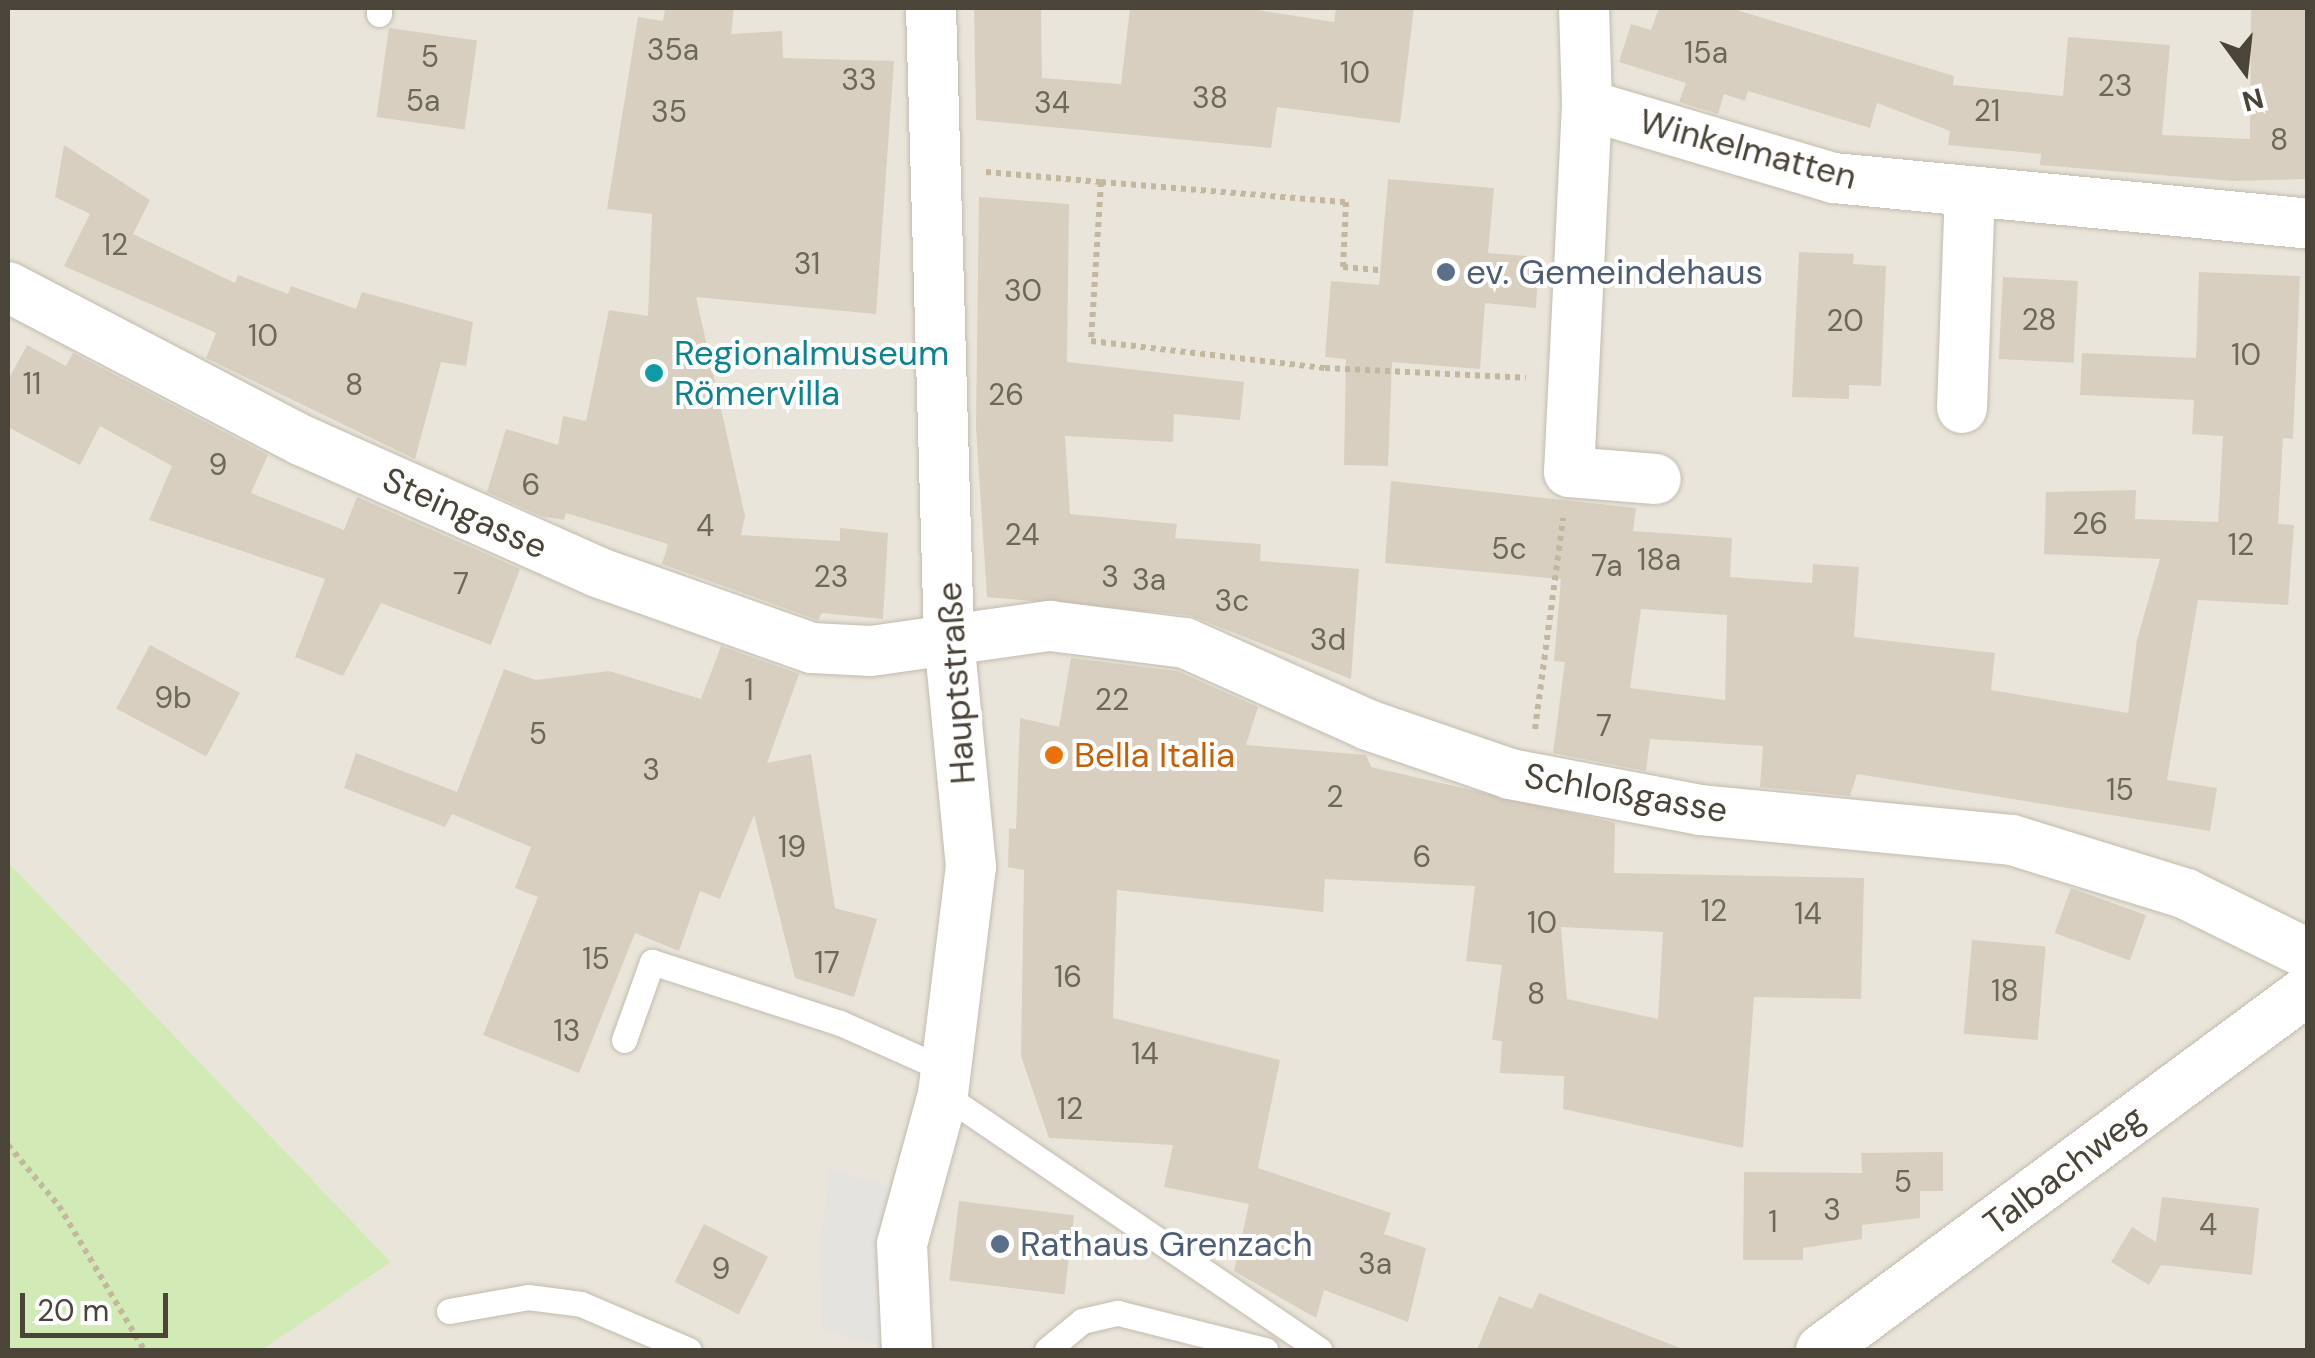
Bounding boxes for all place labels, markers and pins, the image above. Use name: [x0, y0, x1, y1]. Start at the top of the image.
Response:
place label: ev. Gemeindehaus: [1466, 251, 1763, 293]
marker: ev. Gemeindehaus: [1435, 261, 1457, 283]
place label: Regionalmuseum Römervilla: [674, 332, 949, 414]
marker: Regionalmuseum Römervilla: [643, 362, 665, 384]
place label: Bella Italia: [1074, 734, 1235, 776]
marker: Bella Italia: [1043, 744, 1065, 766]
place label: Rathaus Grenzach: [1020, 1223, 1313, 1265]
marker: Rathaus Grenzach: [989, 1233, 1011, 1255]

